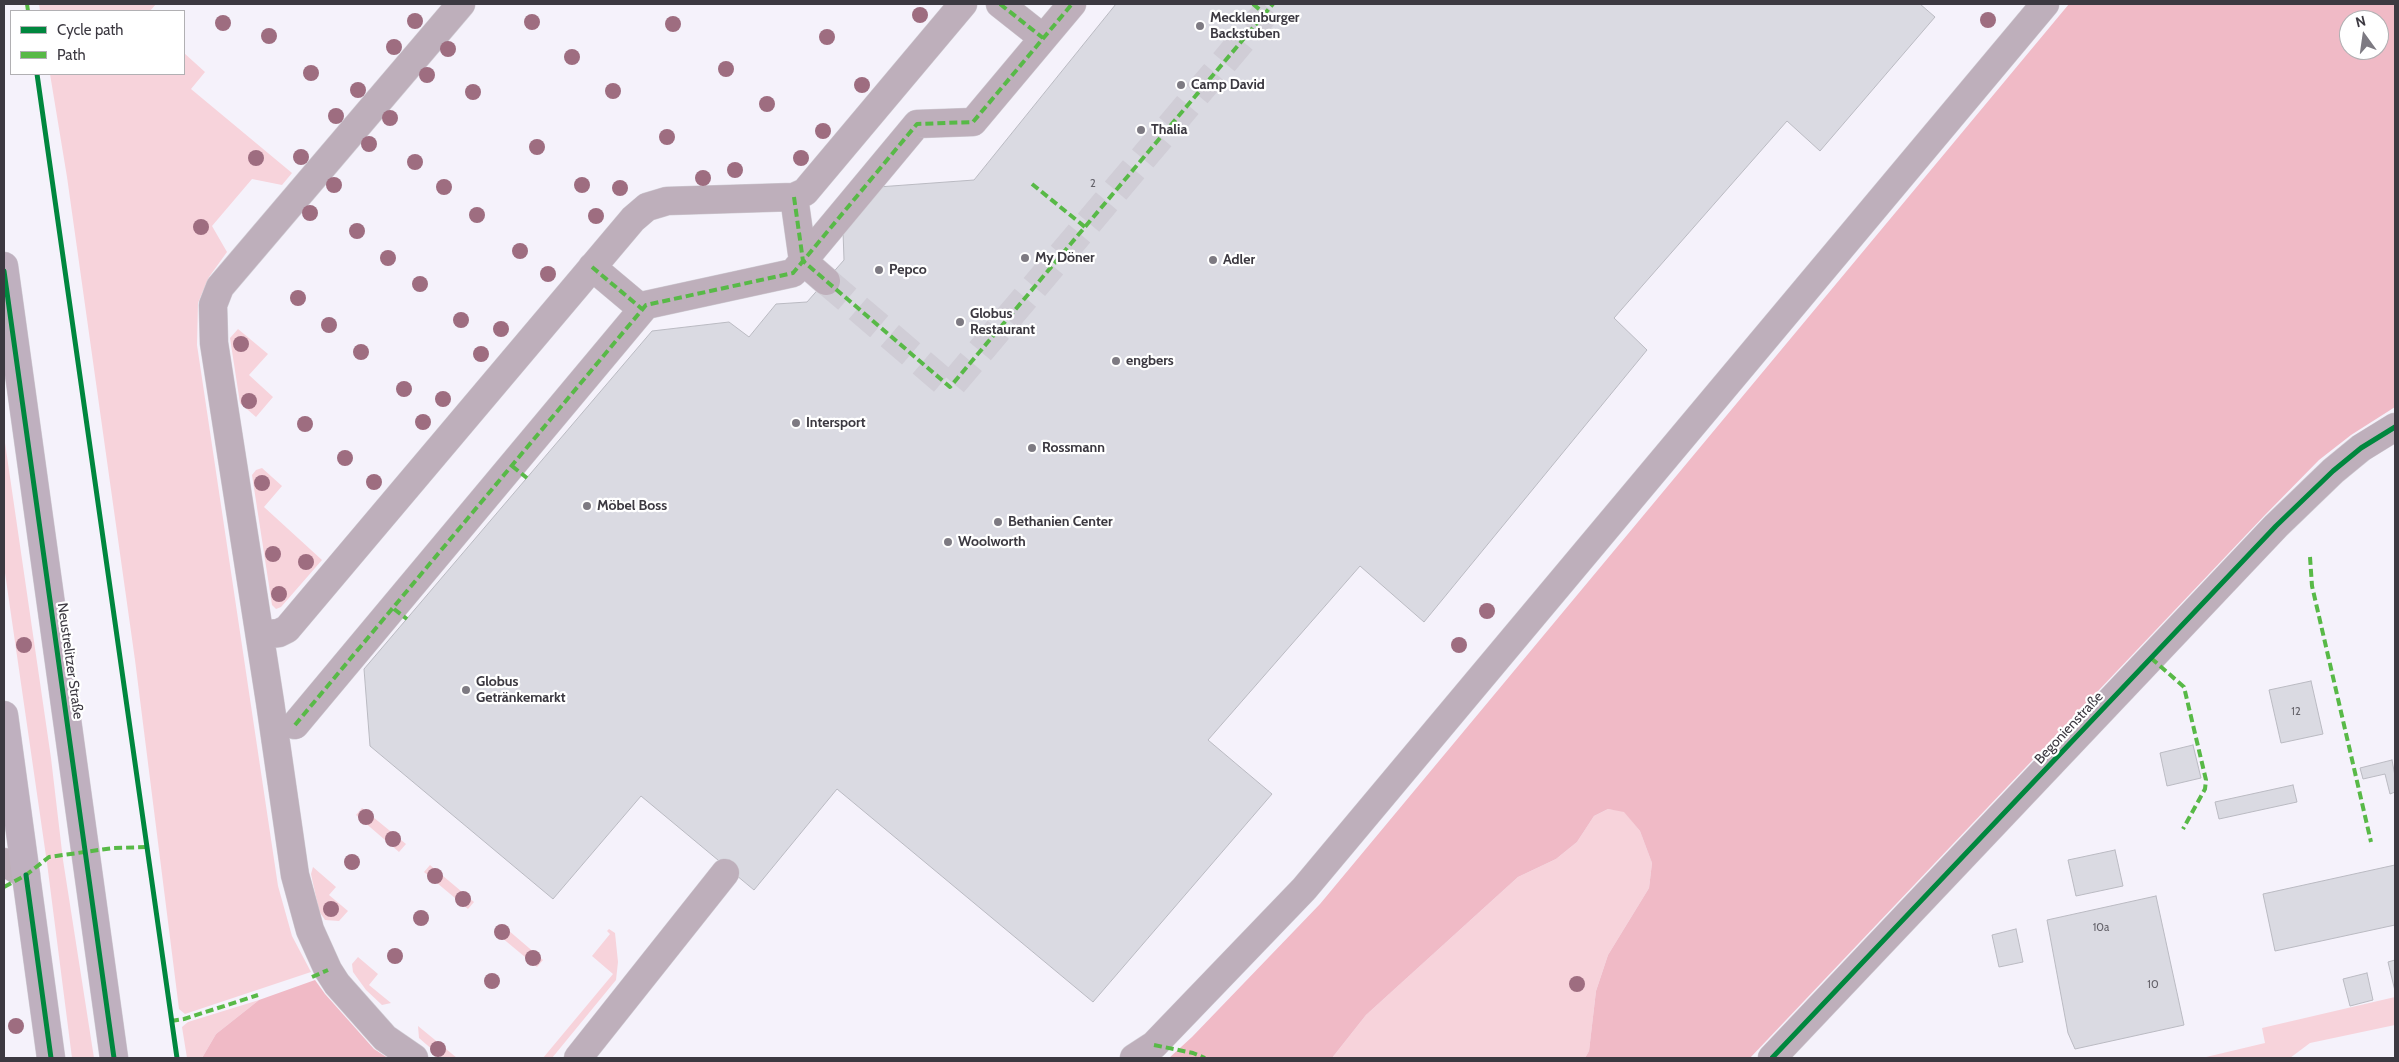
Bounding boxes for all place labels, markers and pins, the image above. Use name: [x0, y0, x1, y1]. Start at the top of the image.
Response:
place label: Mecklenburger Backstuben: [1210, 10, 1299, 42]
marker: Mecklenburger Backstuben: [1194, 20, 1206, 32]
place label: Camp David: [1191, 77, 1265, 93]
marker: Camp David: [1175, 79, 1187, 91]
place label: Thalia: [1151, 122, 1187, 138]
marker: Thalia: [1135, 124, 1147, 136]
place label: My Döner: [1035, 250, 1095, 266]
marker: My Döner: [1019, 252, 1031, 264]
place label: Adler: [1223, 252, 1255, 268]
marker: Adler: [1207, 254, 1219, 266]
place label: Pepco: [889, 262, 927, 278]
marker: Pepco: [873, 264, 885, 276]
place label: Globus Restaurant: [970, 306, 1035, 338]
marker: Globus Restaurant: [954, 316, 966, 328]
place label: engbers: [1126, 353, 1174, 369]
marker: engbers: [1110, 355, 1122, 367]
place label: Intersport: [806, 415, 865, 431]
marker: Intersport: [790, 417, 802, 429]
place label: Rossmann: [1042, 440, 1105, 456]
marker: Rossmann: [1026, 442, 1038, 454]
place label: Möbel Boss: [597, 498, 667, 514]
marker: Möbel Boss: [581, 500, 593, 512]
place label: Bethanien Center: [1008, 514, 1113, 530]
marker: Bethanien Center: [992, 516, 1004, 528]
place label: Woolworth: [958, 534, 1026, 550]
marker: Woolworth: [942, 536, 954, 548]
place label: Globus Getränkemarkt: [476, 674, 566, 706]
marker: Globus Getränkemarkt: [460, 684, 472, 696]

